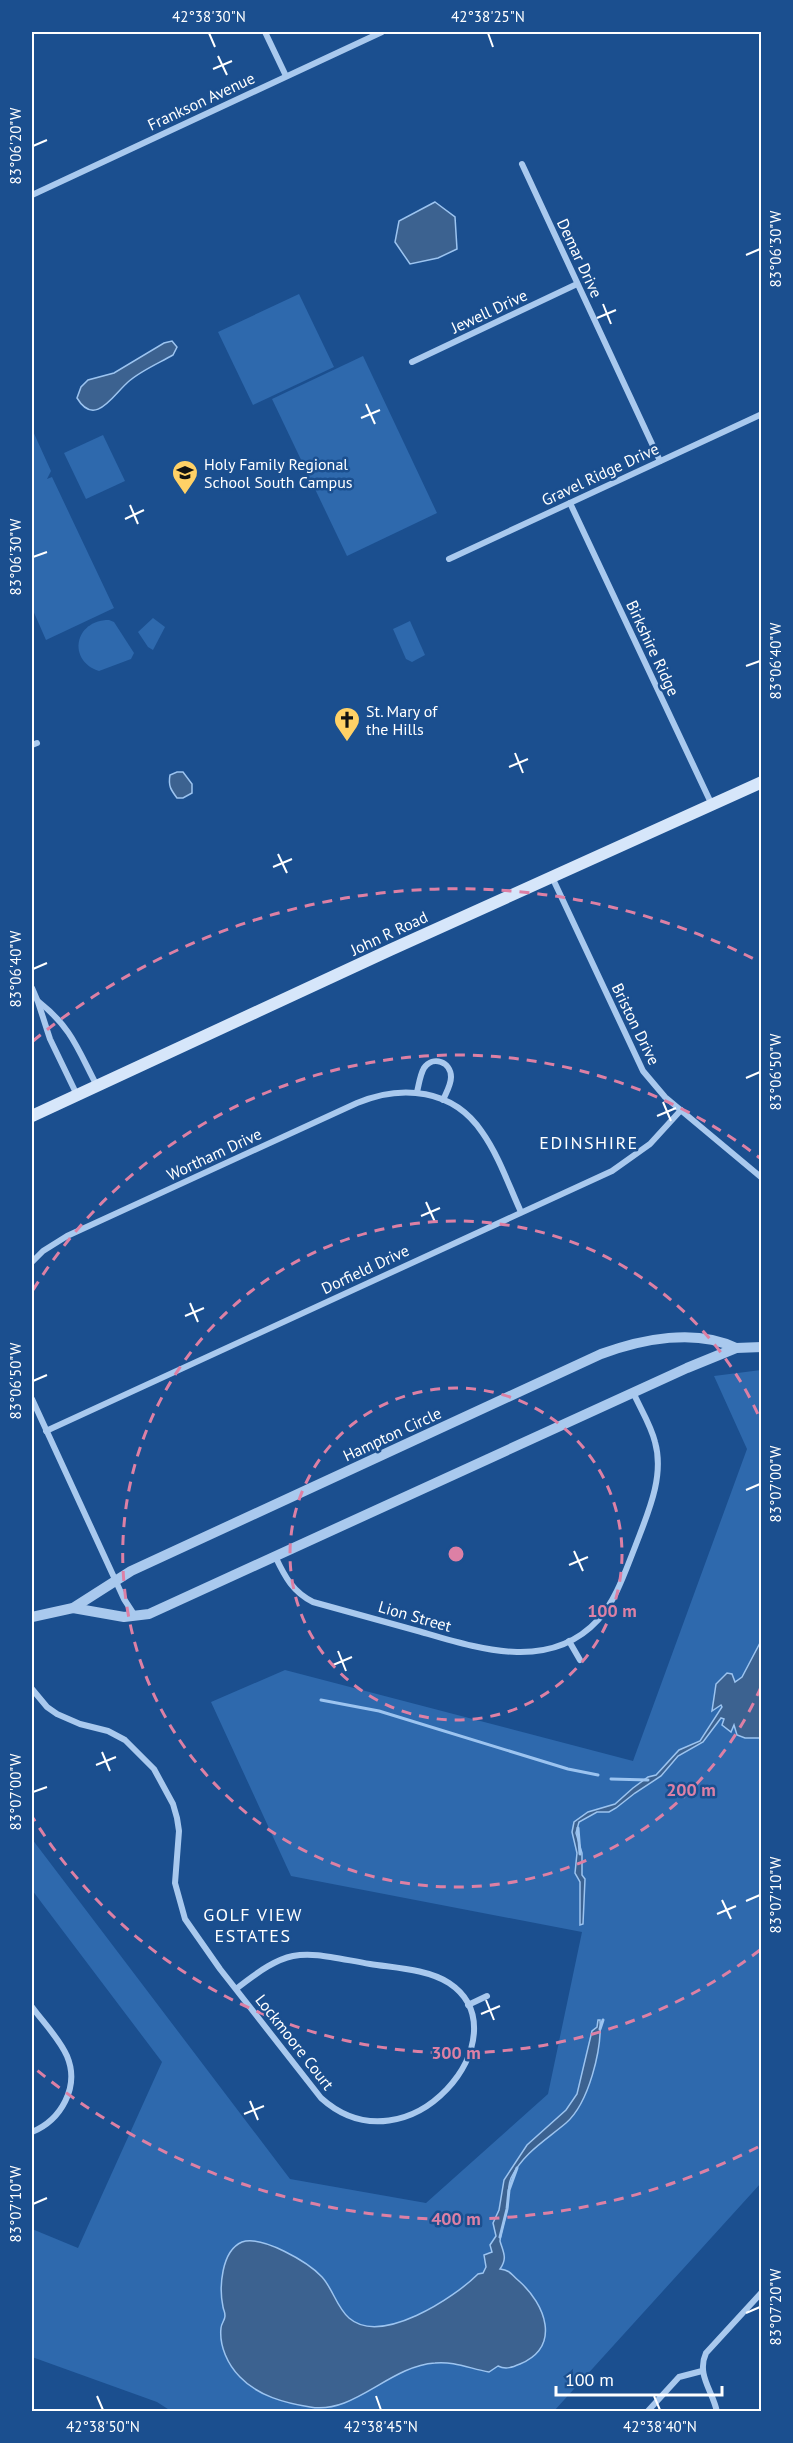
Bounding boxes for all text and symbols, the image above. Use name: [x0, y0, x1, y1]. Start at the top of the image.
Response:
text: 42°38'30"N: [172, 7, 246, 26]
text: 42°38'25"N: [451, 7, 525, 26]
street label: Frankson Avenue: [144, 67, 258, 135]
text: 83°06'20"W: [6, 107, 25, 184]
text: 83°06'30"W: [766, 210, 785, 287]
street label: Demar Drive: [553, 215, 607, 301]
street label: Jewell Drive: [447, 285, 530, 338]
street label: Gravel Ridge Drive: [538, 438, 662, 510]
place label: Holy Family Regional School South Campus: [204, 454, 353, 492]
school or university icon: Holy Family Regional School South Campus: [170, 458, 200, 496]
text: 83°06'30"W: [6, 518, 25, 595]
street label: Birkshire Ridge: [622, 597, 684, 699]
text: 83°06'40"W: [766, 622, 785, 699]
place label: St. Mary of the Hills: [366, 701, 438, 739]
church icon: St. Mary of the Hills: [332, 705, 362, 743]
street label: John R Road: [346, 906, 431, 960]
text: 83°06'40"W: [6, 930, 25, 1007]
street label: Briston Drive: [608, 980, 664, 1068]
text: 83°06'50"W: [766, 1033, 785, 1110]
street label: Wortham Drive: [163, 1123, 265, 1185]
district label: EDINSHIRE: [539, 1131, 639, 1154]
street label: Dorfield Drive: [318, 1240, 412, 1298]
text: 83°06'50"W: [6, 1342, 25, 1419]
street label: Hampton Circle: [340, 1403, 444, 1465]
text: 83°07'00"W: [766, 1445, 785, 1522]
centre of rings: [446, 1544, 466, 1564]
street label: Lion Street: [376, 1596, 454, 1636]
text: 100 m: [587, 1599, 637, 1622]
text: 83°07'00"W: [6, 1753, 25, 1830]
text: 200 m: [666, 1778, 716, 1801]
text: 83°07'10"W: [766, 1856, 785, 1933]
district label: GOLF VIEW ESTATES: [203, 1903, 303, 1947]
street label: Lockmoore Court: [251, 1990, 339, 2094]
text: 300 m: [431, 2041, 481, 2064]
text: 83°07'10"W: [6, 2165, 25, 2242]
text: 400 m: [431, 2207, 481, 2230]
text: 83°07'20"W: [766, 2268, 785, 2345]
scale bar: [556, 2359, 722, 2397]
text: 100 m: [565, 2368, 614, 2391]
text: 42°38'50"N: [66, 2417, 140, 2436]
text: 42°38'45"N: [344, 2417, 418, 2436]
text: 42°38'40"N: [623, 2417, 697, 2436]

